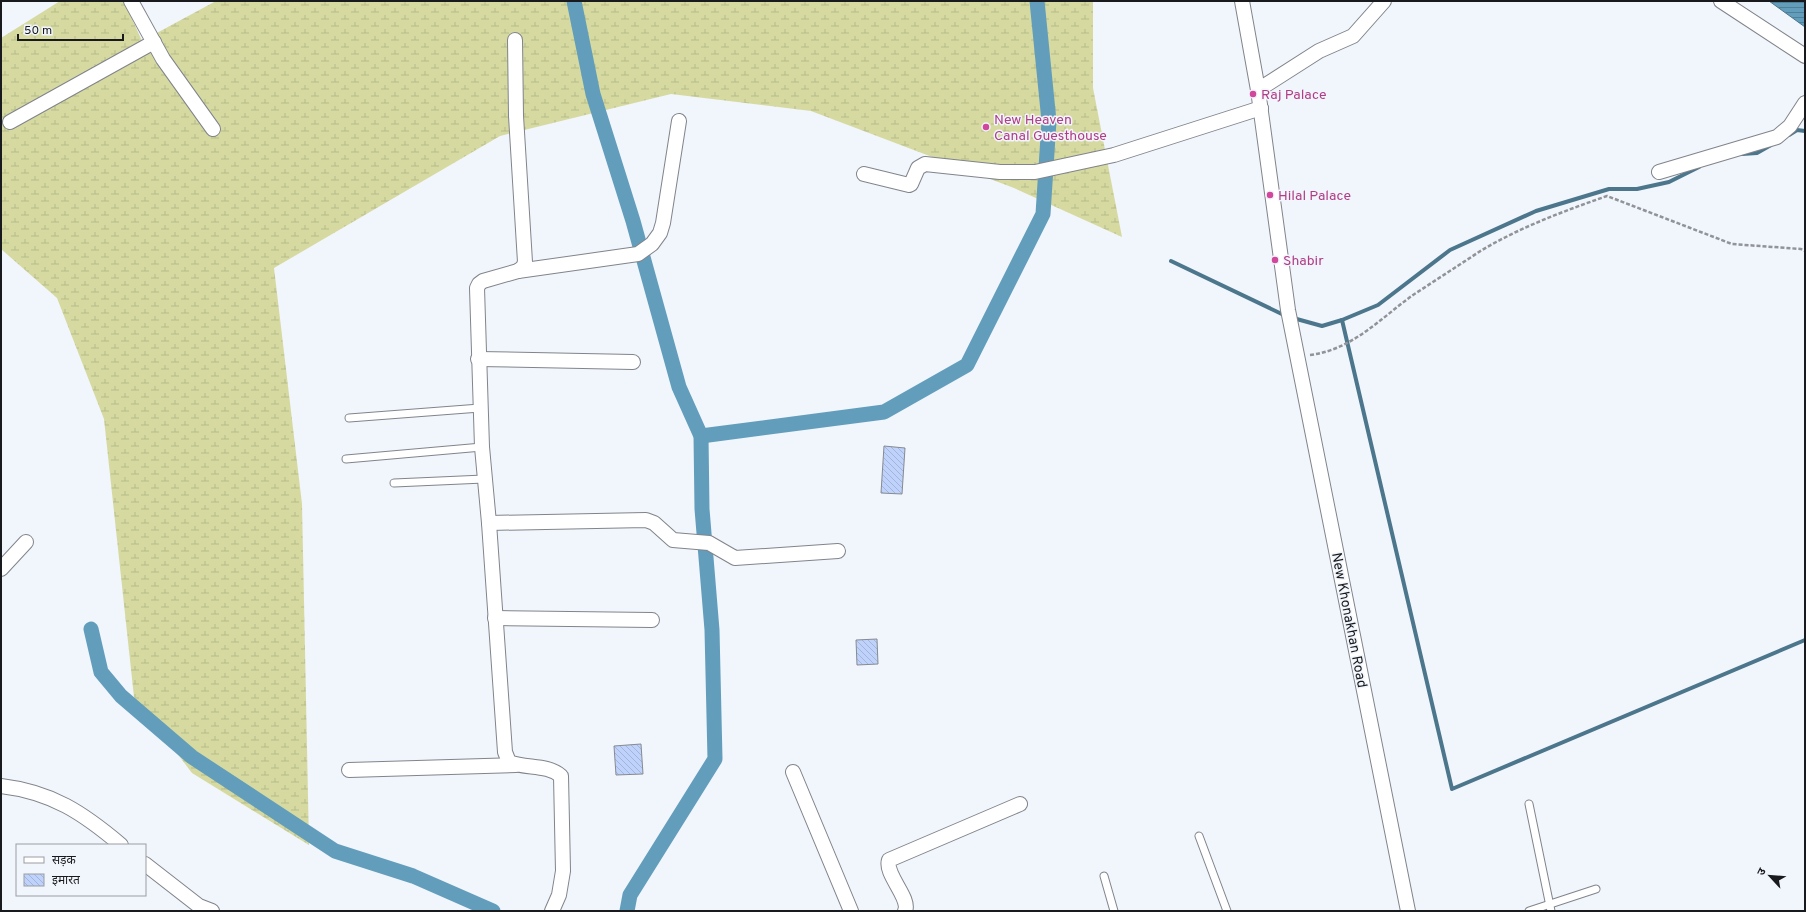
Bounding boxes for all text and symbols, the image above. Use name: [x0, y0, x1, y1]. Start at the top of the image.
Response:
scale bar: [18, 16, 123, 42]
text: 50 m: [24, 23, 52, 39]
place label: Raj Palace: [1261, 87, 1327, 104]
marker: Raj Palace: [1248, 89, 1258, 99]
place label: New Heaven Canal Guesthouse: [994, 112, 1107, 145]
marker: New Heaven Canal Guesthouse: [981, 122, 991, 132]
place label: Hilal Palace: [1278, 188, 1351, 205]
marker: Hilal Palace: [1265, 190, 1275, 200]
place label: Shabir: [1283, 253, 1324, 270]
marker: Shabir: [1270, 255, 1280, 265]
street label: New Khonakhan Road: [1327, 551, 1370, 689]
legend: [16, 844, 146, 896]
text: सड़क: [52, 853, 77, 869]
north arrow: [1750, 856, 1790, 896]
text: उ: [1754, 866, 1770, 878]
text: इमारत: [52, 873, 81, 889]

